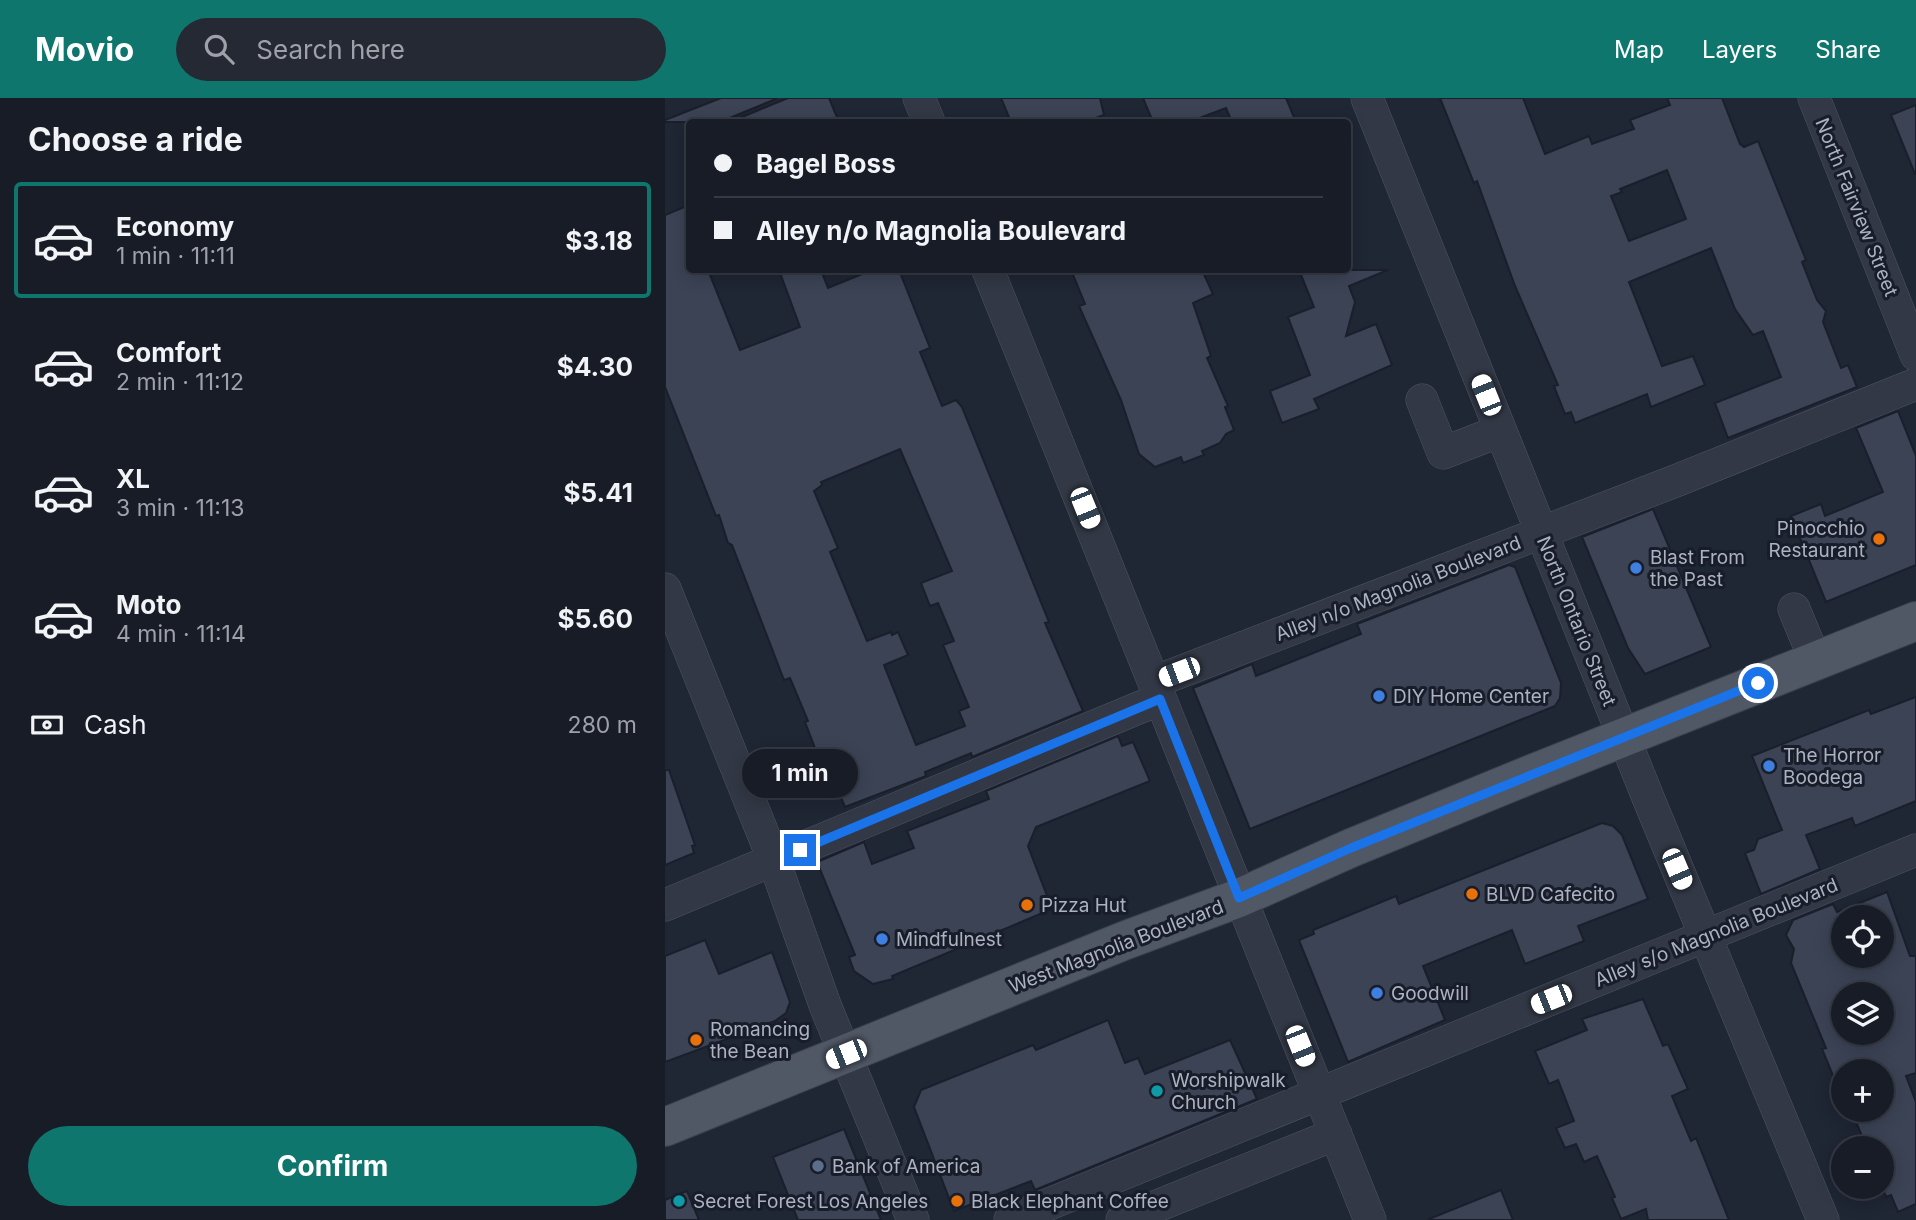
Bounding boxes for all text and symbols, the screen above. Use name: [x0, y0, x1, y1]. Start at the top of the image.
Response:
search box: [176, 18, 666, 81]
text: Movio: [35, 29, 134, 69]
icon: search: [200, 30, 238, 68]
text: Search here: [256, 34, 405, 65]
text: Map: [1614, 35, 1664, 64]
text: Layers: [1702, 35, 1777, 64]
text: Share: [1815, 35, 1881, 64]
street label: North Fairview Street: [1810, 115, 1903, 300]
text: Choose a ride: [28, 120, 243, 159]
text: Bagel Boss: [756, 148, 896, 179]
icon: car: [32, 209, 95, 272]
text: Economy: [116, 211, 234, 242]
text: Alley n/o Magnolia Boulevard: [756, 215, 1126, 246]
text: $3.18: [565, 225, 633, 256]
text: 1 min · 11:11: [116, 242, 235, 270]
icon: car: [32, 335, 95, 398]
text: Comfort: [116, 337, 221, 368]
text: $4.30: [557, 351, 633, 382]
text: 2 min · 11:12: [116, 368, 244, 396]
car: [1469, 372, 1504, 418]
icon: car: [32, 461, 95, 524]
text: XL: [116, 463, 150, 494]
text: $5.41: [563, 477, 633, 508]
car: [1068, 485, 1103, 531]
text: 3 min · 11:13: [116, 494, 244, 522]
place label: Pinocchio Restaurant: [1768, 517, 1865, 562]
street label: Alley n/o Magnolia Boulevard: [1272, 531, 1524, 646]
marker: Pinocchio Restaurant: [1871, 531, 1887, 547]
street label: North Ontario Street: [1532, 533, 1621, 709]
place label: Blast From the Past: [1650, 546, 1745, 591]
marker: Blast From the Past: [1628, 560, 1644, 576]
icon: car: [32, 587, 95, 650]
text: Moto: [116, 589, 181, 620]
text: $5.60: [558, 603, 633, 634]
text: 4 min · 11:14: [116, 620, 246, 648]
car: [1156, 655, 1203, 689]
route start: [1742, 667, 1774, 699]
place label: DIY Home Center: [1393, 685, 1549, 708]
marker: DIY Home Center: [1371, 688, 1387, 704]
icon: cash: [28, 706, 66, 744]
text: Cash: [84, 709, 147, 740]
text: 280 m: [568, 711, 637, 739]
place label: The Horror Boodega: [1783, 744, 1881, 789]
callout: 1 min: [742, 748, 858, 798]
marker: The Horror Boodega: [1761, 758, 1777, 774]
text: 1 min: [772, 759, 828, 787]
route end: [784, 834, 816, 866]
car: [1660, 846, 1695, 892]
street label: Alley s/o Magnolia Boulevard: [1591, 873, 1841, 992]
place label: BLVD Cafecito: [1486, 883, 1615, 906]
marker: BLVD Cafecito: [1464, 886, 1480, 902]
place label: Pizza Hut: [1041, 894, 1126, 917]
street label: West Magnolia Boulevard: [1006, 895, 1227, 998]
marker: Pizza Hut: [1019, 897, 1035, 913]
map controls: [1831, 905, 1894, 1199]
button: locate: [1831, 905, 1894, 968]
place label: Mindfulnest: [896, 928, 1002, 951]
marker: Mindfulnest: [874, 931, 890, 947]
car: [1528, 981, 1575, 1017]
place label: Goodwill: [1391, 982, 1469, 1005]
button: layers: [1831, 982, 1894, 1045]
marker: Goodwill: [1369, 985, 1385, 1001]
place label: Romancing the Bean: [710, 1018, 810, 1063]
car: [1283, 1023, 1318, 1069]
marker: Romancing the Bean: [688, 1032, 704, 1048]
car: [823, 1036, 870, 1072]
button: +: [1831, 1059, 1894, 1122]
place label: Worshipwalk Church: [1171, 1069, 1286, 1114]
marker: Worshipwalk Church: [1149, 1083, 1165, 1099]
button: Confirm: [28, 1126, 637, 1206]
button: −: [1831, 1136, 1894, 1199]
place label: Bank of America: [832, 1155, 980, 1178]
marker: Bank of America: [810, 1158, 826, 1174]
place label: Secret Forest Los Angeles: [693, 1190, 928, 1213]
place label: Black Elephant Coffee: [971, 1190, 1169, 1213]
marker: Secret Forest Los Angeles: [671, 1193, 687, 1209]
marker: Black Elephant Coffee: [949, 1193, 965, 1209]

